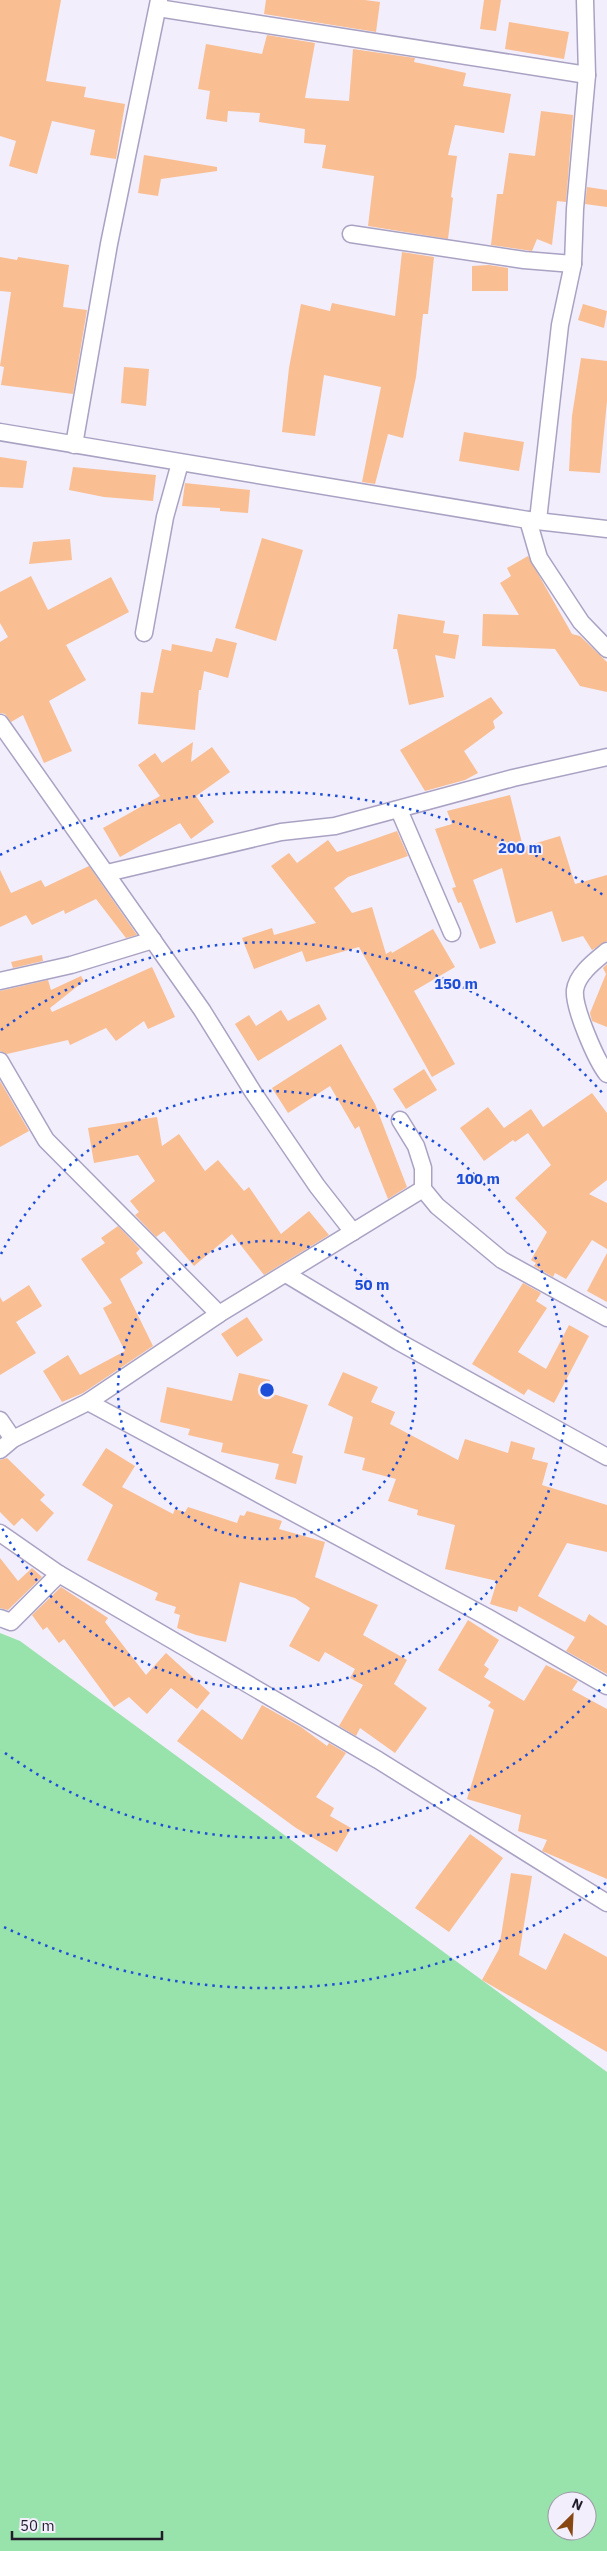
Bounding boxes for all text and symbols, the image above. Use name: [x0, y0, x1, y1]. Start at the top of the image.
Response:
text: 200 m: [498, 838, 542, 857]
text: 150 m: [434, 974, 478, 993]
text: 100 m: [456, 1169, 500, 1188]
text: 50 m: [355, 1275, 389, 1294]
centre of rings: [258, 1381, 276, 1399]
north arrow: [547, 2491, 597, 2541]
text: N: [569, 2494, 586, 2514]
scale bar: [12, 2508, 162, 2540]
text: 50 m: [20, 2516, 55, 2535]

